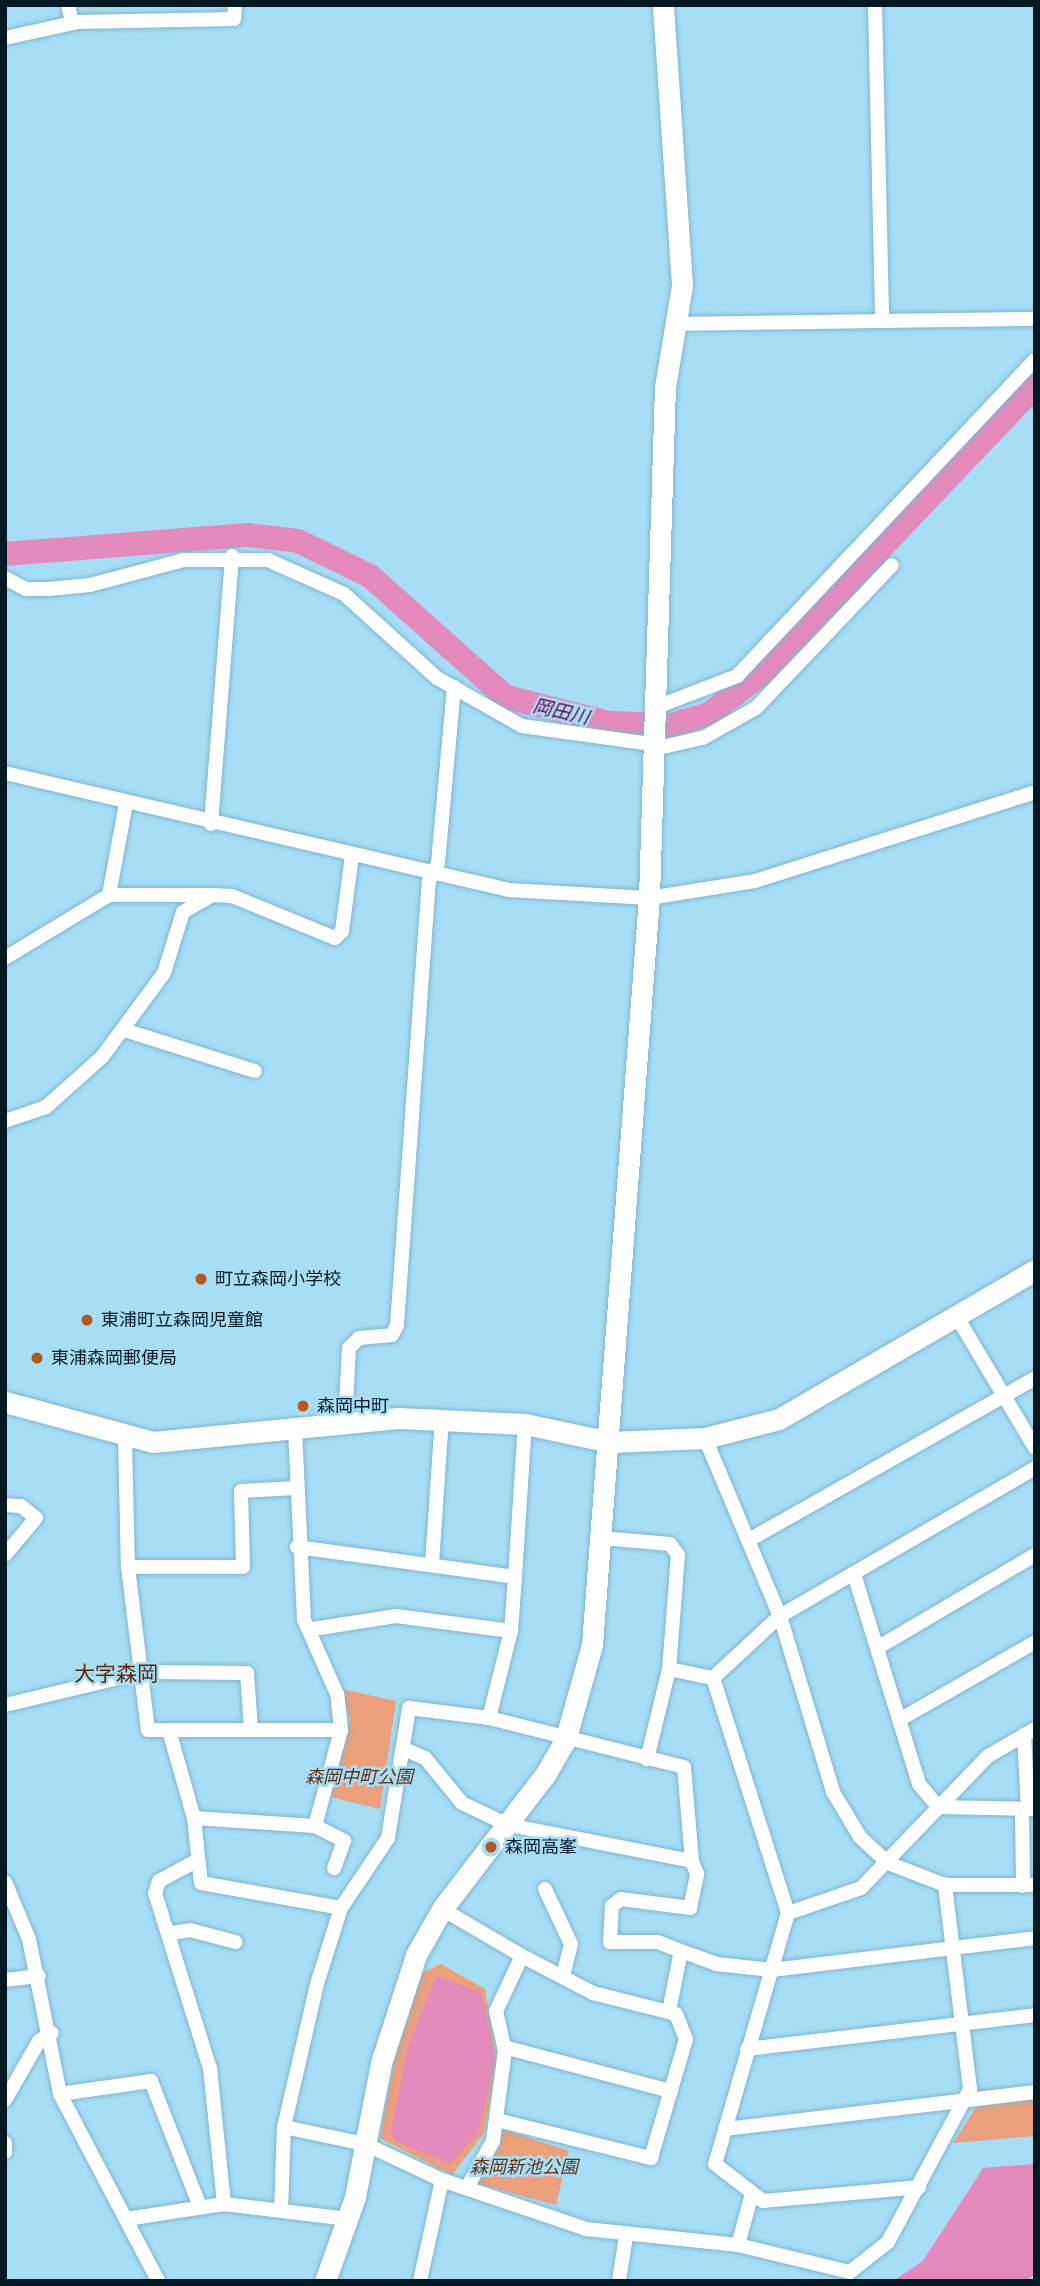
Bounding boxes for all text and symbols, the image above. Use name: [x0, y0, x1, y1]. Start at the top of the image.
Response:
water label: 岡田川: [531, 694, 591, 730]
place label: 町立森岡小学校: [215, 1268, 341, 1290]
marker: 町立森岡小学校: [193, 1271, 209, 1287]
place label: 東浦町立森岡児童館: [101, 1309, 263, 1331]
marker: 東浦町立森岡児童館: [79, 1312, 95, 1328]
place label: 東浦森岡郵便局: [51, 1347, 177, 1369]
marker: 東浦森岡郵便局: [29, 1350, 45, 1366]
place label: 森岡中町: [317, 1395, 389, 1417]
marker: 森岡中町: [295, 1398, 311, 1414]
district label: 大字森岡: [74, 1660, 158, 1686]
park label: 森岡中町公園: [305, 1766, 413, 1788]
place label: 森岡高峯: [505, 1836, 577, 1858]
marker: 森岡高峯: [483, 1839, 499, 1855]
park label: 森岡新池公園: [470, 2156, 578, 2178]

